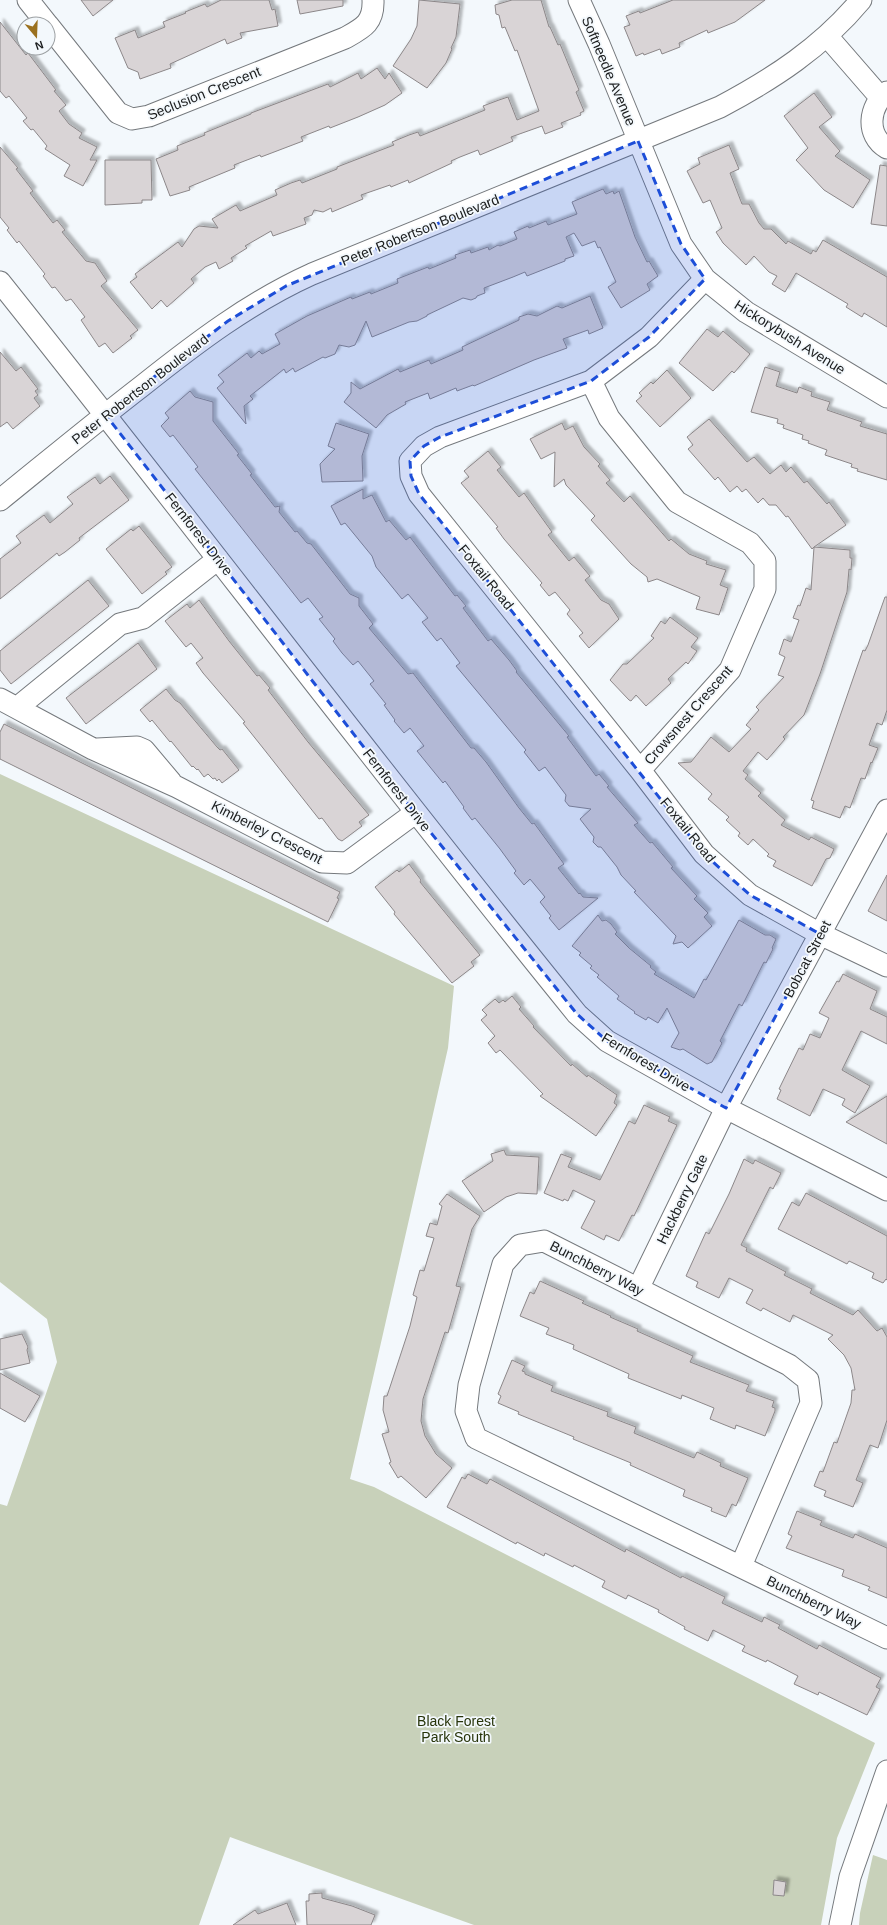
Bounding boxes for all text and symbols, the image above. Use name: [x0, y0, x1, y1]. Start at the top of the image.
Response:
street label: Softneedle Avenue: [579, 14, 639, 128]
north arrow: [16, 16, 56, 56]
text: N: [33, 38, 45, 52]
street label: Seclusion Crescent: [145, 63, 263, 123]
street label: Peter Robertson Boulevard: [339, 191, 501, 269]
street label: Hickorybush Avenue: [732, 296, 848, 378]
street label: Peter Robertson Boulevard: [69, 331, 211, 447]
street label: Fernforest Drive: [162, 490, 236, 579]
street label: Foxtail Road: [455, 541, 517, 613]
street label: Crowsnest Crescent: [641, 662, 735, 768]
street label: Fernforest Drive: [360, 746, 434, 835]
street label: Foxtail Road: [657, 794, 719, 866]
street label: Kimberley Crescent: [209, 797, 325, 867]
street label: Bobcat Street: [780, 918, 834, 1000]
street label: Fernforest Drive: [599, 1029, 693, 1095]
street label: Hackberry Gate: [653, 1151, 711, 1247]
street label: Bunchberry Way: [547, 1237, 647, 1299]
street label: Bunchberry Way: [764, 1572, 864, 1632]
park label: Black Forest Park South: [417, 1713, 495, 1745]

